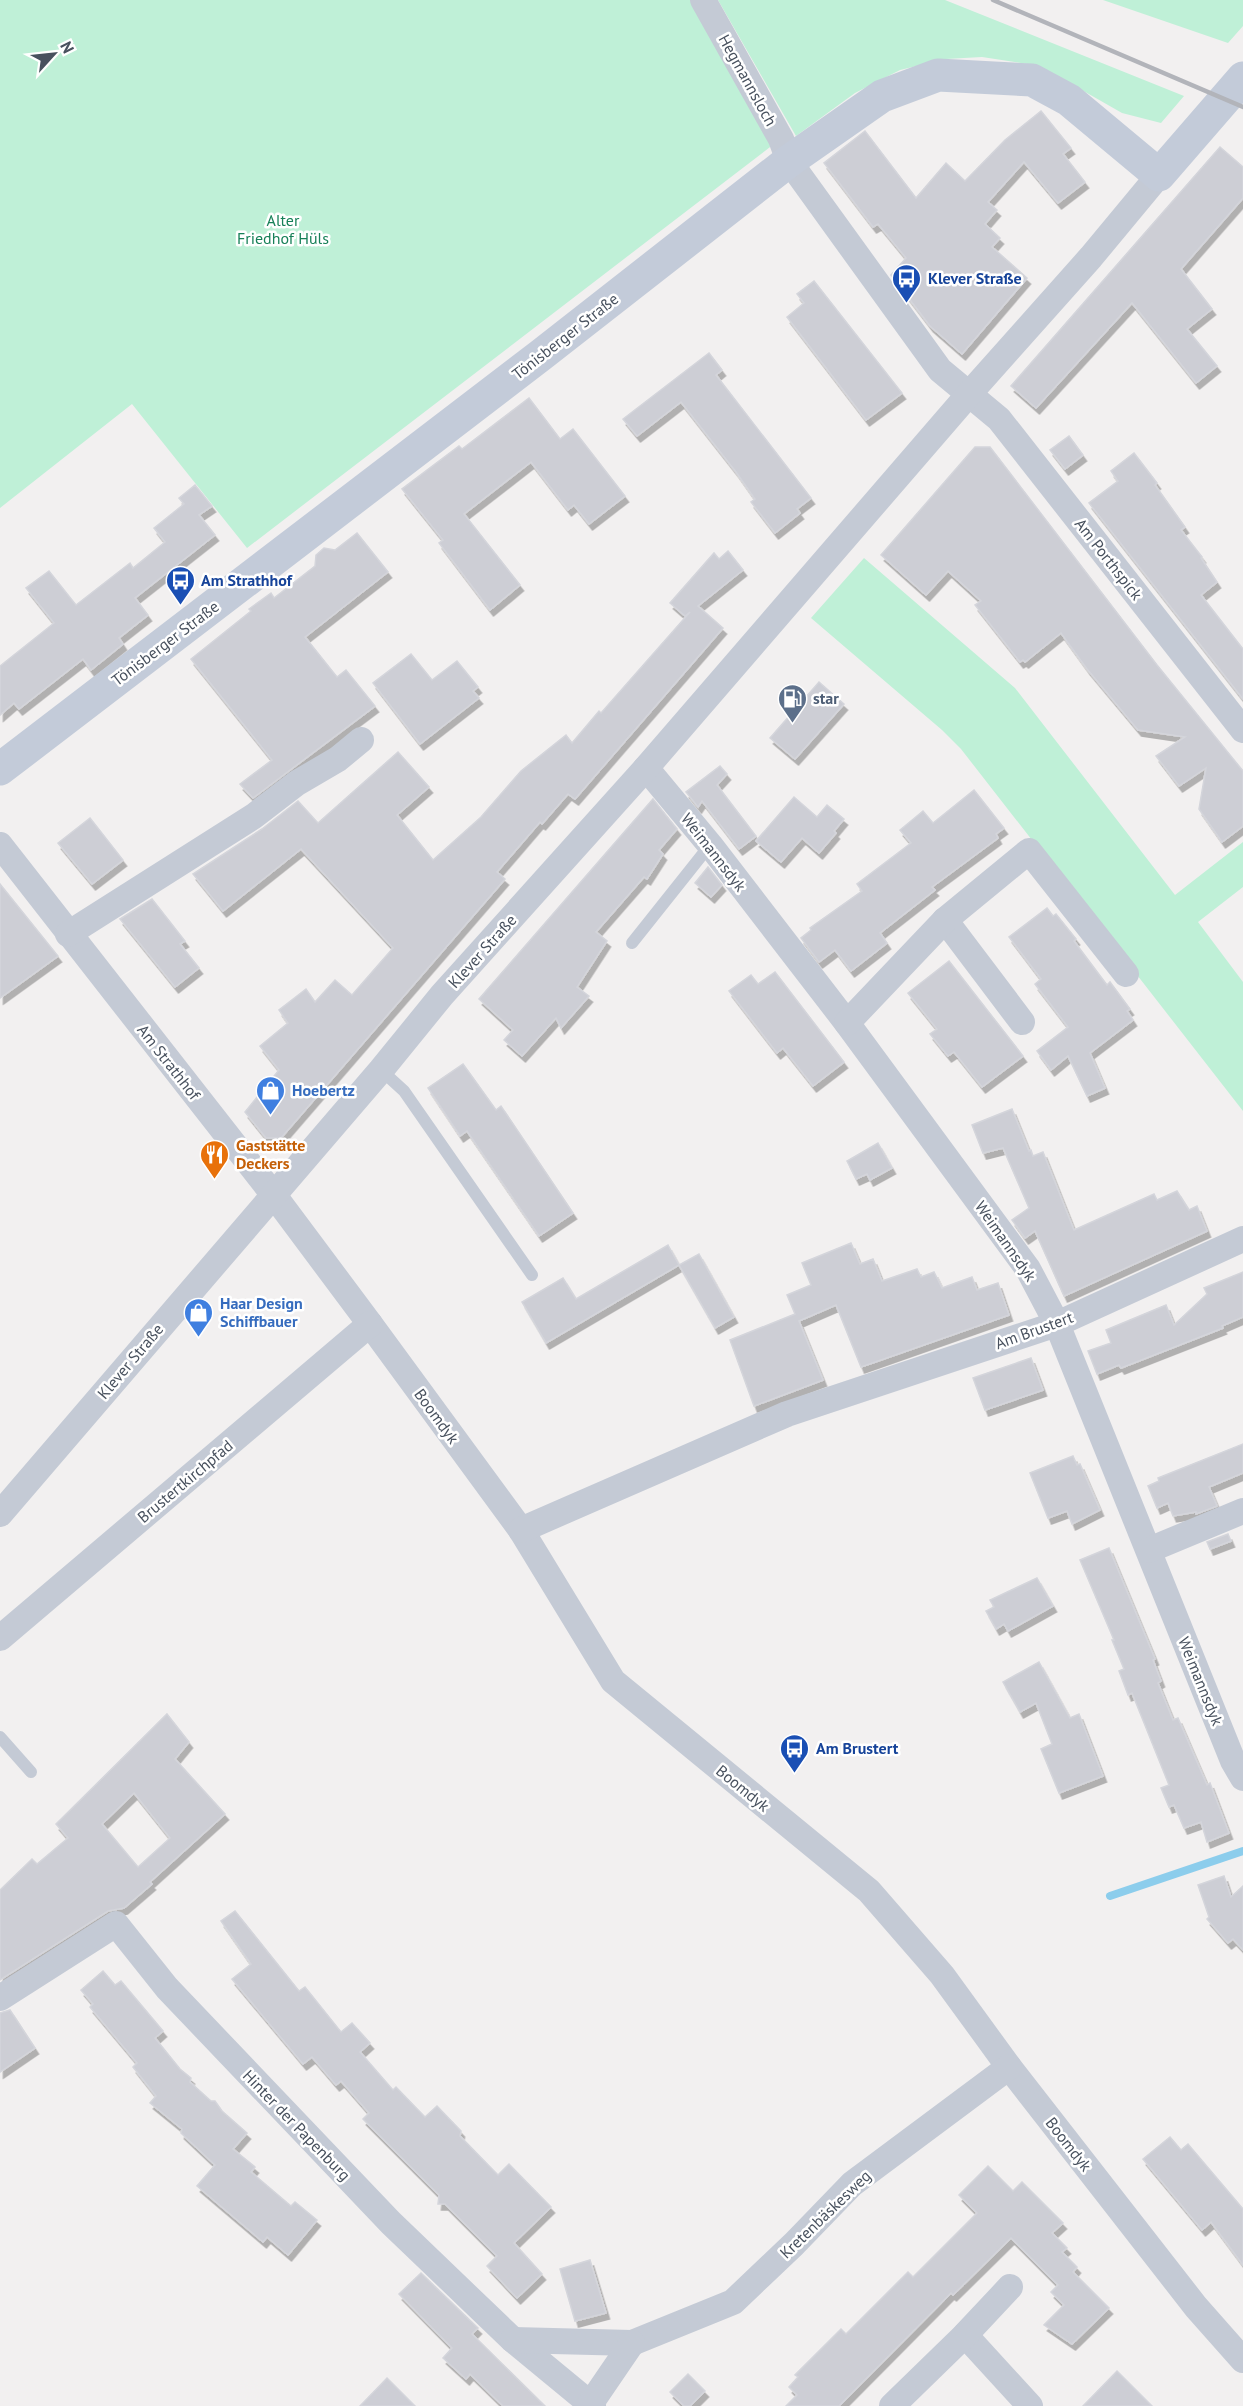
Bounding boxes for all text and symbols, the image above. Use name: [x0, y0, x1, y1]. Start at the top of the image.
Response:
north arrow: [24, 24, 84, 84]
street label: Hegmannsloch: [715, 31, 781, 129]
text: N: [56, 38, 79, 56]
park label: Alter Friedhof Hüls: [237, 210, 329, 248]
bus stop icon: Klever Straße: [891, 262, 923, 304]
place label: Klever Straße: [928, 268, 1022, 288]
street label: Tönisberger Straße: [508, 288, 622, 384]
street label: Am Porthspick: [1071, 514, 1147, 604]
bus stop icon: Am Strathhof: [164, 564, 196, 606]
place label: Am Strathhof: [201, 570, 293, 590]
street label: Tönisberger Straße: [107, 596, 223, 690]
fuel station icon: star: [776, 682, 808, 724]
place label: star: [813, 688, 839, 708]
street label: Weimannsdyk: [677, 809, 751, 895]
street label: Klever Straße: [444, 910, 520, 992]
street label: Am Strathhof: [133, 1020, 205, 1104]
shop icon: Hoebertz: [255, 1074, 287, 1116]
place label: Hoebertz: [292, 1080, 355, 1100]
place label: Gaststätte Deckers: [236, 1135, 305, 1173]
restaurant icon: Gaststätte Deckers: [199, 1138, 231, 1180]
street label: Weimannsdyk: [971, 1197, 1041, 1285]
place label: Haar Design Schiffbauer: [220, 1293, 303, 1331]
shop icon: Haar Design Schiffbauer: [183, 1296, 215, 1338]
street label: Am Brustert: [992, 1306, 1076, 1353]
street label: Klever Straße: [93, 1319, 167, 1403]
street label: Boomdyk: [410, 1385, 464, 1448]
street label: Brustertkirchpfad: [133, 1435, 237, 1527]
street label: Weimannsdyk: [1174, 1634, 1228, 1729]
bus stop icon: Am Brustert: [779, 1732, 811, 1774]
place label: Am Brustert: [816, 1738, 899, 1758]
street label: Boomdyk: [712, 1760, 774, 1816]
street label: Hinter der Papenburg: [239, 2065, 355, 2185]
street label: Boomdyk: [1042, 2113, 1097, 2175]
street label: Kretenbäskesweg: [775, 2166, 875, 2262]

